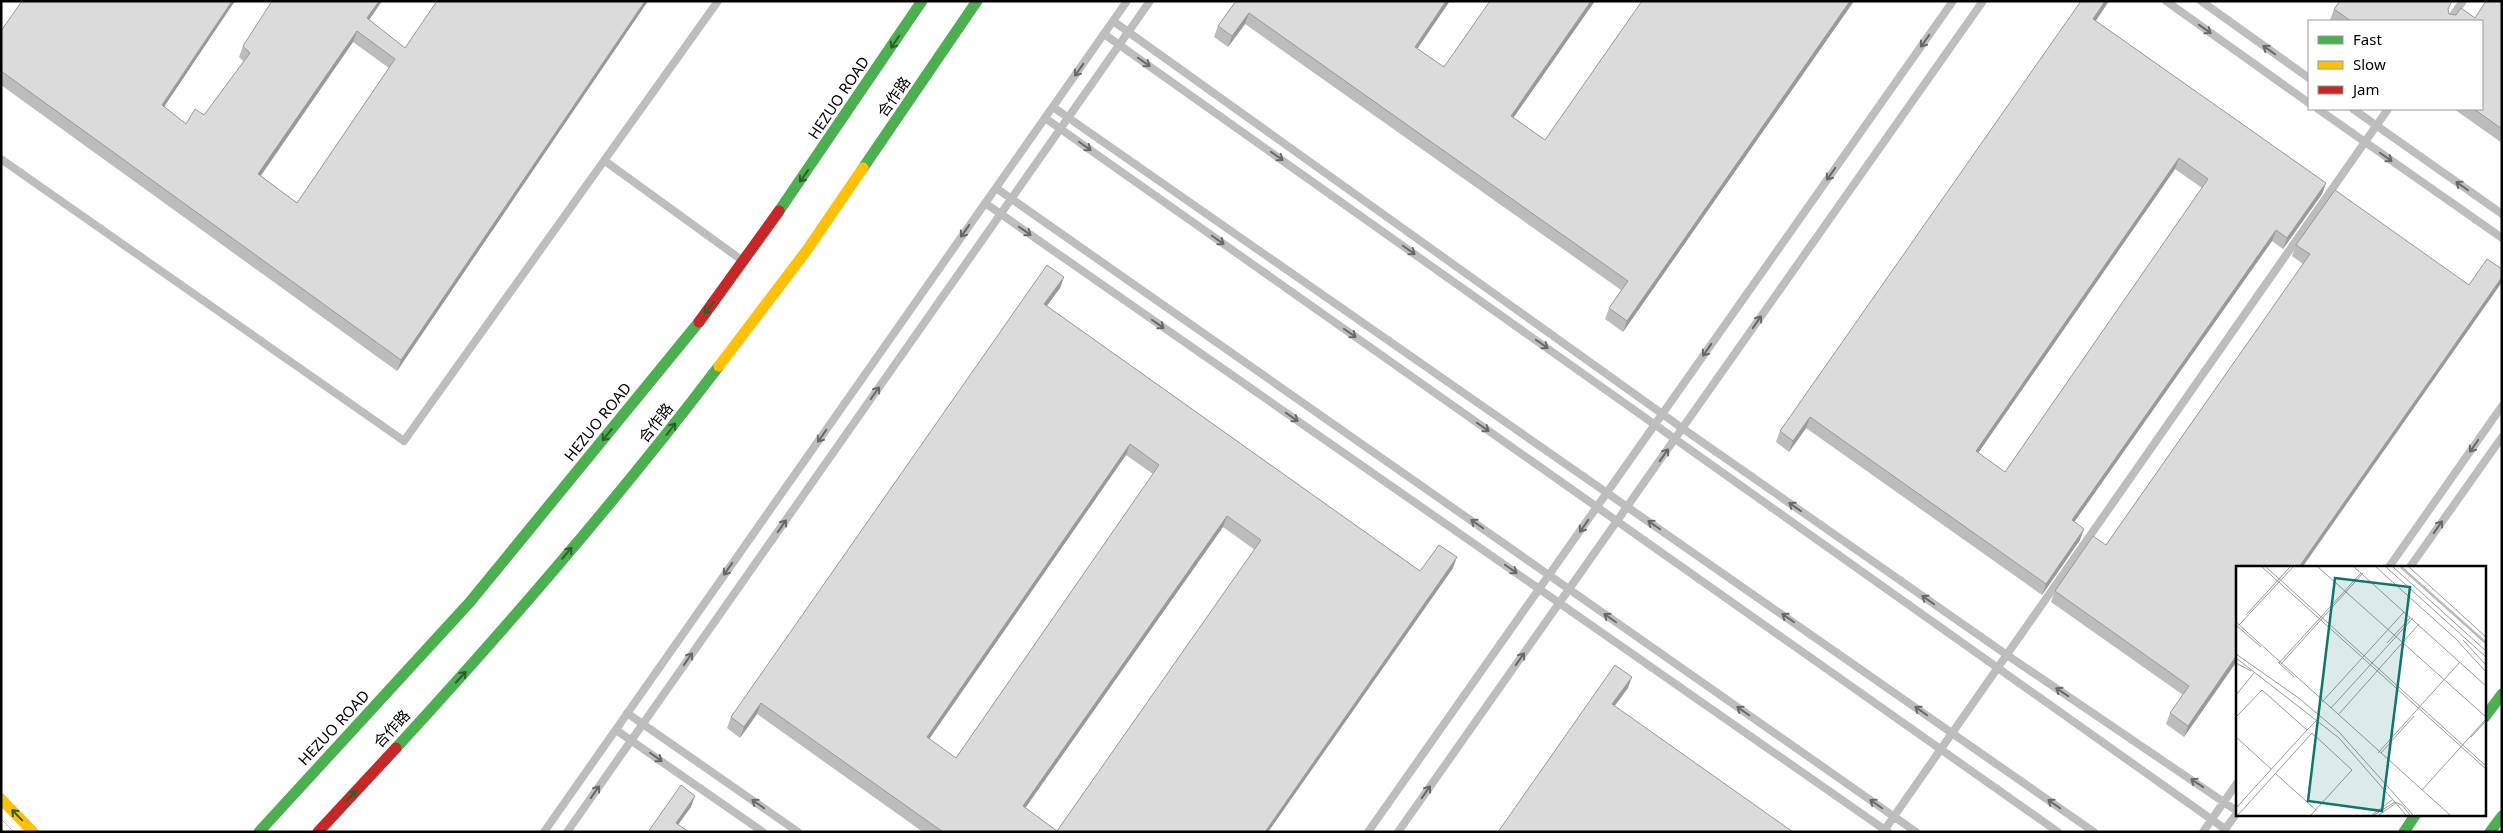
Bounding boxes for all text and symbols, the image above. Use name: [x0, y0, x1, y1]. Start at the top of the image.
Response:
legend: [2308, 20, 2483, 110]
one-way arrow: [2198, 24, 2212, 34]
text: Fast: [2353, 29, 2382, 49]
one-way arrow: [890, 34, 900, 48]
one-way arrow: [1920, 34, 1930, 48]
one-way arrow: [2263, 45, 2277, 55]
street label: HEZUO ROAD: [803, 52, 873, 143]
text: Slow: [2353, 54, 2386, 74]
one-way arrow: [1137, 57, 1151, 67]
one-way arrow: [1074, 63, 1084, 77]
street label: 合作路: [872, 72, 914, 121]
text: Jam: [2351, 79, 2380, 99]
one-way arrow: [1078, 141, 1092, 151]
one-way arrow: [1269, 151, 1283, 161]
one-way arrow: [2379, 152, 2393, 162]
one-way arrow: [1826, 167, 1836, 181]
one-way arrow: [799, 169, 809, 183]
one-way arrow: [2456, 180, 2469, 191]
one-way arrow: [960, 224, 970, 238]
one-way arrow: [1018, 226, 1032, 236]
one-way arrow: [1210, 235, 1224, 245]
one-way arrow: [1402, 245, 1416, 255]
one-way arrow: [704, 301, 714, 315]
one-way arrow: [1752, 315, 1762, 329]
one-way arrow: [1151, 319, 1165, 329]
one-way arrow: [1343, 328, 1357, 338]
one-way arrow: [1534, 339, 1548, 349]
one-way arrow: [1702, 343, 1712, 357]
street label: HEZUO ROAD: [559, 378, 635, 465]
one-way arrow: [870, 386, 880, 400]
street label: 合作路: [633, 398, 677, 446]
one-way arrow: [1285, 412, 1299, 422]
one-way arrow: [1476, 422, 1490, 432]
one-way arrow: [666, 423, 677, 436]
one-way arrow: [602, 428, 613, 441]
one-way arrow: [816, 429, 827, 442]
one-way arrow: [2469, 439, 2479, 453]
one-way arrow: [1659, 448, 1669, 462]
one-way arrow: [1788, 502, 1802, 512]
one-way arrow: [777, 519, 787, 533]
one-way arrow: [1470, 519, 1484, 529]
one-way arrow: [1579, 519, 1589, 533]
one-way arrow: [1647, 520, 1661, 530]
one-way arrow: [2433, 520, 2443, 534]
one-way arrow: [562, 547, 573, 560]
one-way arrow: [723, 562, 733, 576]
one-way arrow: [1504, 564, 1518, 574]
inset map: [2236, 566, 2486, 816]
one-way arrow: [1922, 595, 1936, 605]
one-way arrow: [1603, 613, 1617, 623]
one-way arrow: [1781, 613, 1795, 623]
one-way arrow: [683, 652, 693, 666]
one-way arrow: [1515, 652, 1525, 666]
one-way arrow: [455, 670, 467, 683]
street label: HEZUO ROAD: [293, 685, 373, 769]
one-way arrow: [2055, 687, 2069, 697]
street label: 合作路: [369, 705, 414, 752]
one-way arrow: [1736, 706, 1750, 716]
one-way arrow: [1914, 706, 1928, 716]
one-way arrow: [649, 752, 663, 762]
one-way arrow: [2190, 778, 2204, 788]
one-way arrow: [590, 785, 600, 799]
one-way arrow: [1421, 785, 1431, 799]
one-way arrow: [345, 790, 357, 802]
one-way arrow: [751, 799, 765, 809]
one-way arrow: [1869, 799, 1883, 809]
one-way arrow: [2047, 799, 2061, 809]
one-way arrow: [11, 809, 23, 822]

